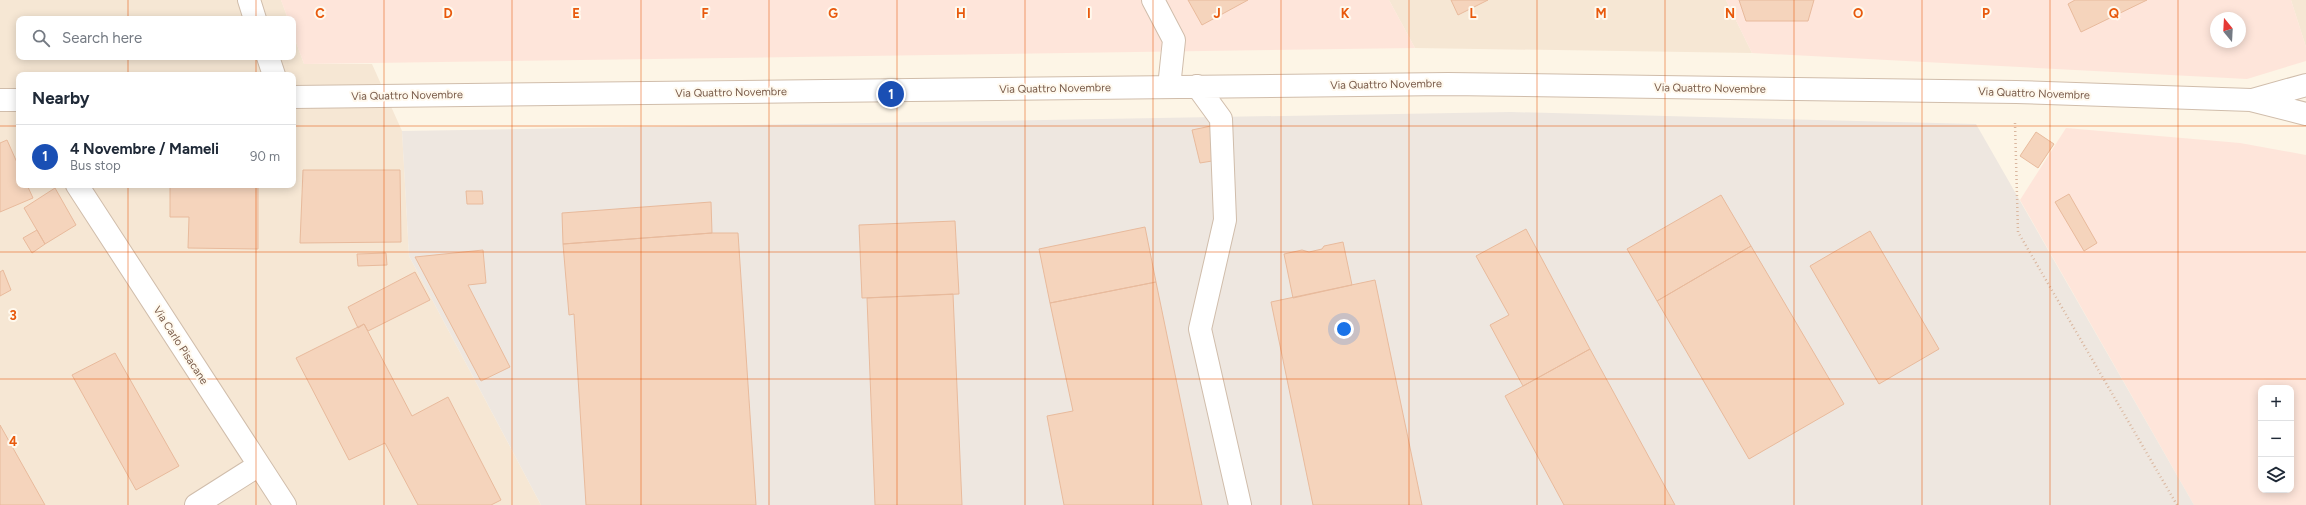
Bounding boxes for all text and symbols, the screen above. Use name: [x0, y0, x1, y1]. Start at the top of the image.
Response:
text: C: [315, 6, 325, 21]
text: D: [443, 6, 453, 21]
text: E: [572, 6, 580, 21]
text: F: [701, 6, 709, 21]
text: G: [828, 6, 838, 21]
text: H: [956, 6, 966, 21]
text: I: [1087, 6, 1091, 21]
text: J: [1213, 6, 1221, 21]
text: K: [1341, 6, 1350, 21]
text: L: [1470, 6, 1477, 21]
text: M: [1595, 6, 1607, 21]
text: N: [1725, 6, 1735, 21]
text: O: [1853, 6, 1863, 21]
text: P: [1982, 6, 1990, 21]
text: Q: [2109, 6, 2119, 21]
north arrow: [2210, 12, 2246, 48]
search box: [16, 16, 296, 60]
icon: search: [30, 27, 52, 49]
text: Search here: [62, 29, 142, 47]
street label: Via Quattro Novembre: [1330, 77, 1442, 92]
pin: 1: [878, 79, 904, 109]
street label: Via Quattro Novembre: [999, 81, 1111, 96]
street label: Via Quattro Novembre: [1654, 81, 1766, 96]
street label: Via Quattro Novembre: [675, 85, 787, 100]
street label: Via Quattro Novembre: [1978, 85, 2090, 102]
text: Nearby: [32, 88, 90, 108]
street label: Via Quattro Novembre: [351, 88, 463, 103]
text: 4 Novembre / Mameli: [70, 140, 219, 158]
text: 1: [42, 149, 48, 164]
text: 90 m: [250, 149, 280, 164]
text: Bus stop: [70, 158, 121, 173]
street label: Via Carlo Pisacane: [150, 304, 211, 387]
text: 3: [9, 308, 17, 323]
your location: [1334, 319, 1354, 339]
map controls: [2258, 385, 2294, 493]
button: +: [2258, 385, 2294, 421]
button: −: [2258, 421, 2294, 457]
text: 4: [9, 434, 17, 449]
button: layers: [2258, 457, 2294, 493]

